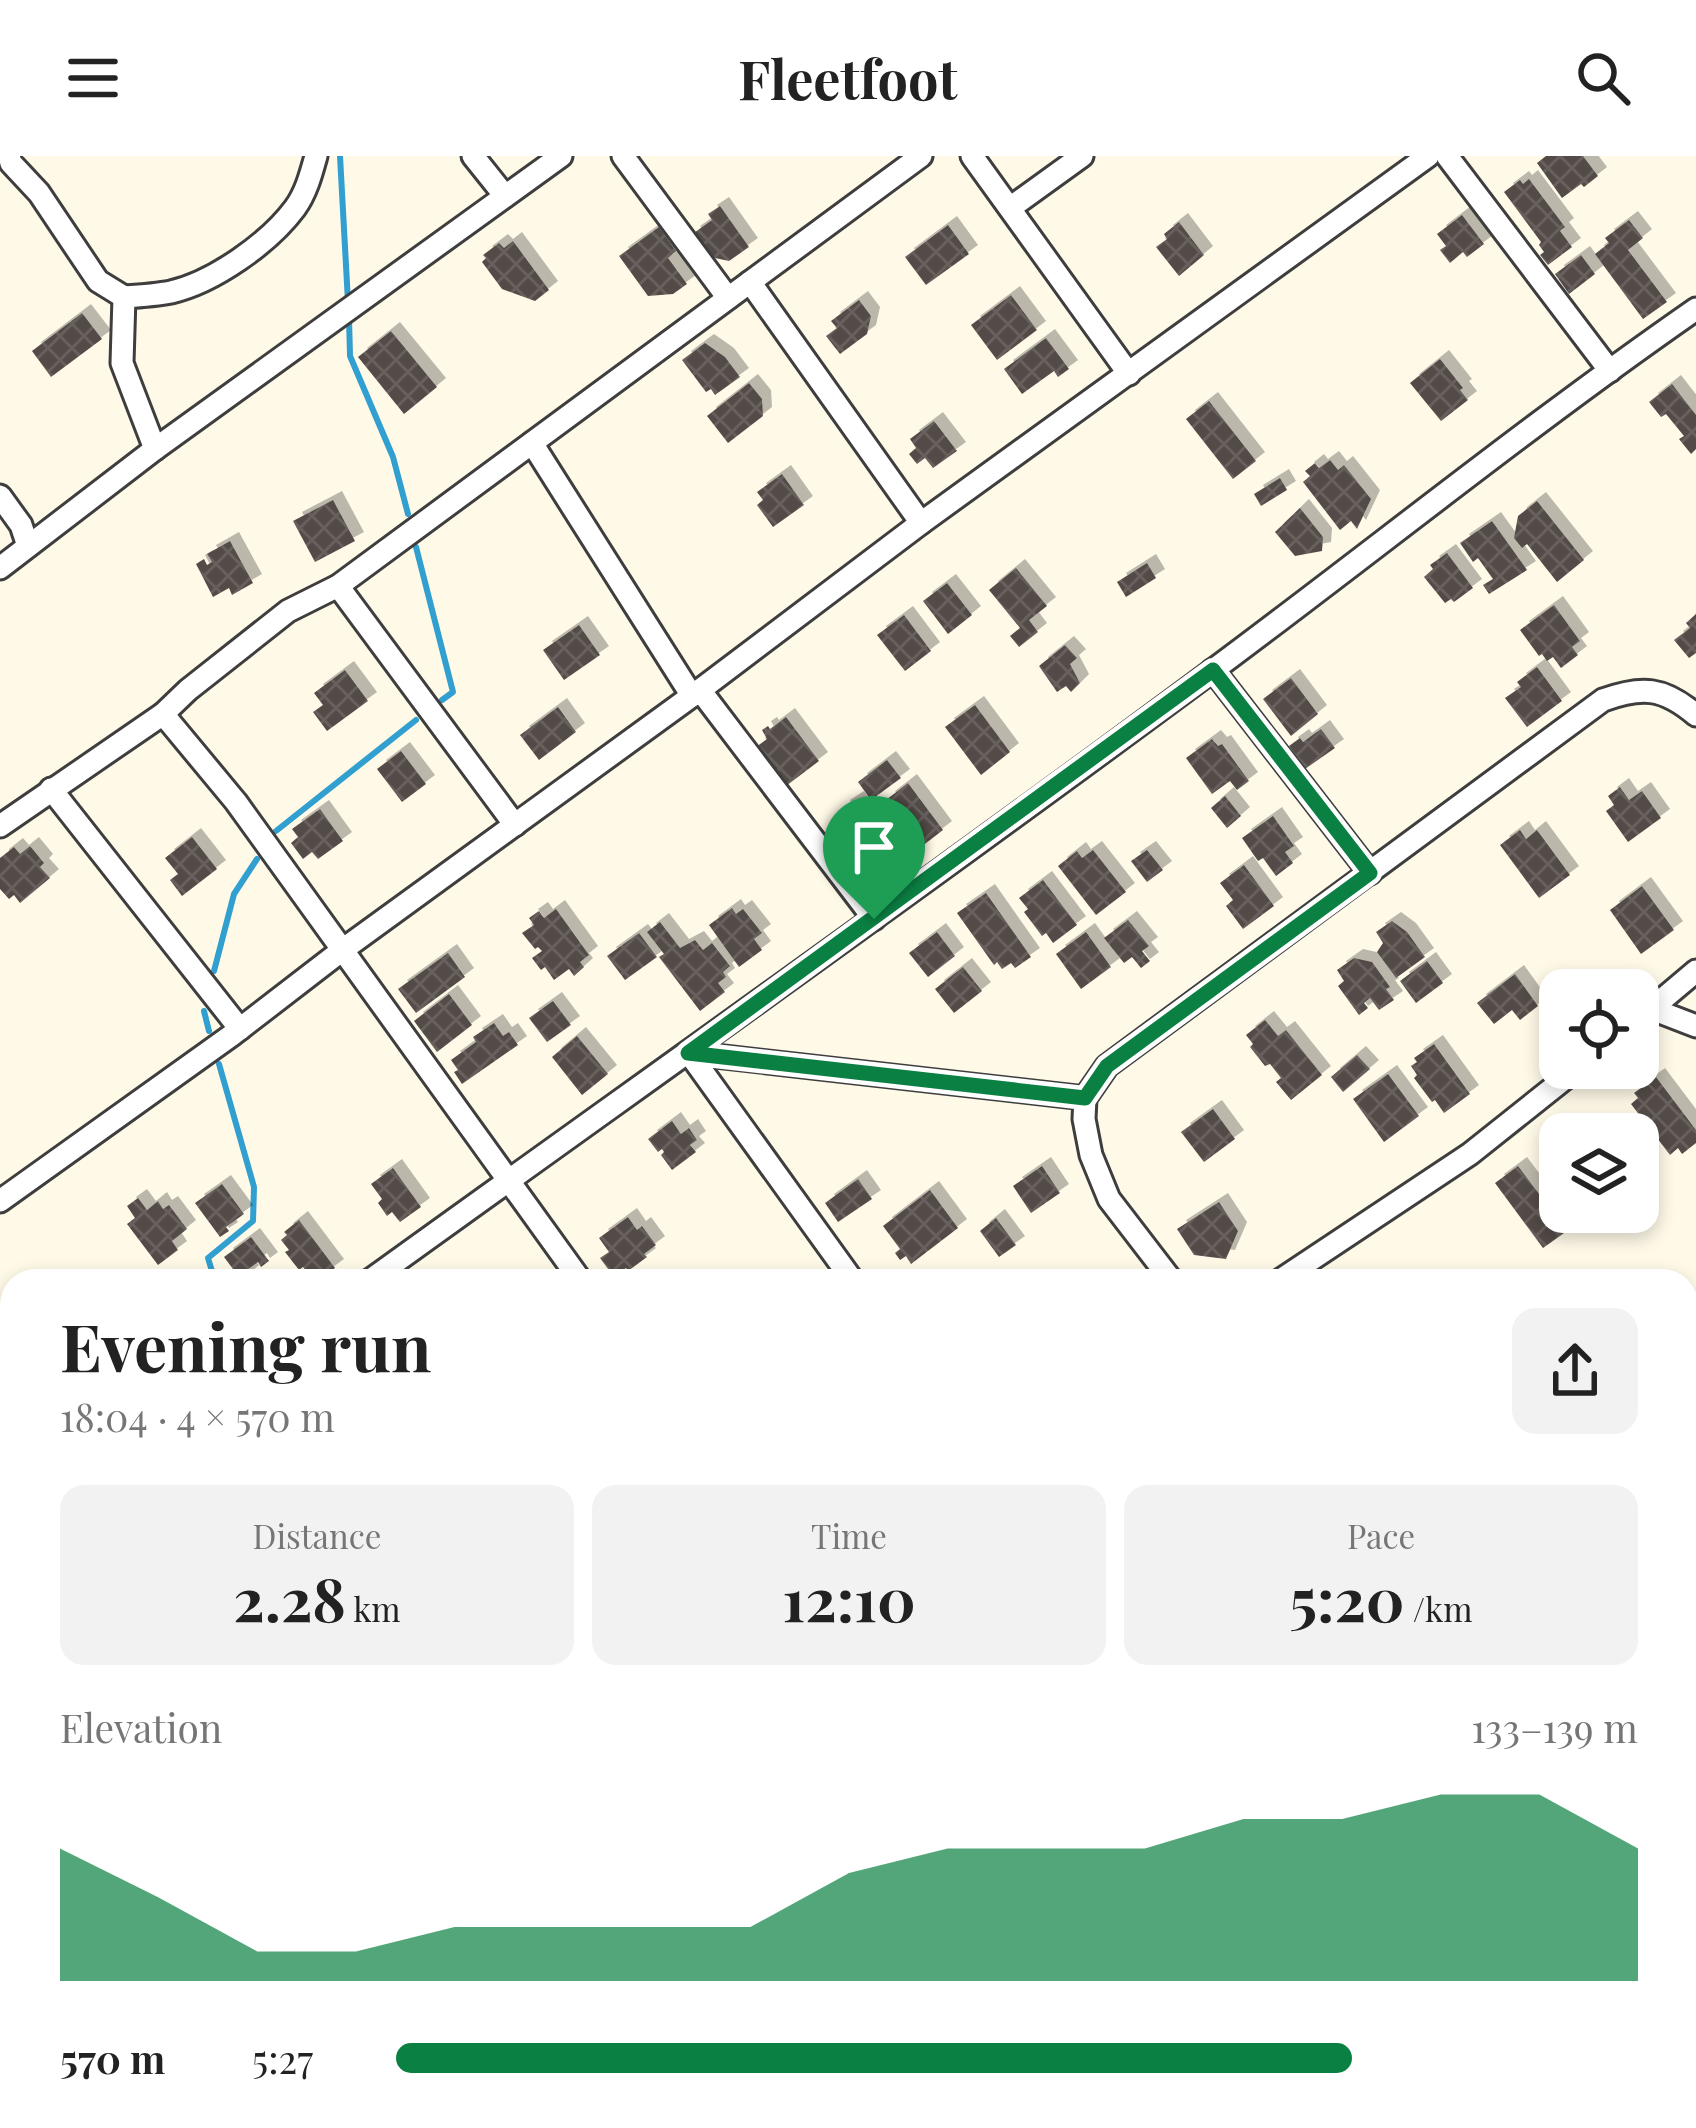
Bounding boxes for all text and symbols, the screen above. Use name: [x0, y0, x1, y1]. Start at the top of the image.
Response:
text: Fleetfoot: [738, 42, 958, 114]
icon: menu: [60, 45, 126, 111]
icon: search: [1570, 45, 1636, 111]
pin: [823, 796, 925, 919]
icon: arrive: [841, 814, 907, 880]
map controls: [1539, 969, 1659, 1233]
button: locate: [1539, 969, 1659, 1089]
button: layers: [1539, 1113, 1659, 1233]
text: Evening run: [60, 1301, 432, 1389]
button: share: [1512, 1308, 1638, 1434]
text: 18:04 · 4 × 570 m: [60, 1390, 335, 1442]
text: Distance: [253, 1513, 381, 1557]
text: Time: [811, 1513, 887, 1557]
text: Pace: [1347, 1513, 1415, 1557]
text: 2.28: [233, 1557, 346, 1637]
text: 12:10: [782, 1557, 916, 1637]
text: 5:20: [1290, 1557, 1405, 1637]
text: km: [346, 1586, 401, 1630]
text: /km: [1405, 1586, 1472, 1630]
text: Elevation: [60, 1701, 222, 1753]
text: 133–139 m: [1471, 1701, 1638, 1753]
text: 570 m: [60, 2032, 165, 2084]
text: 5:27: [252, 2032, 313, 2084]

